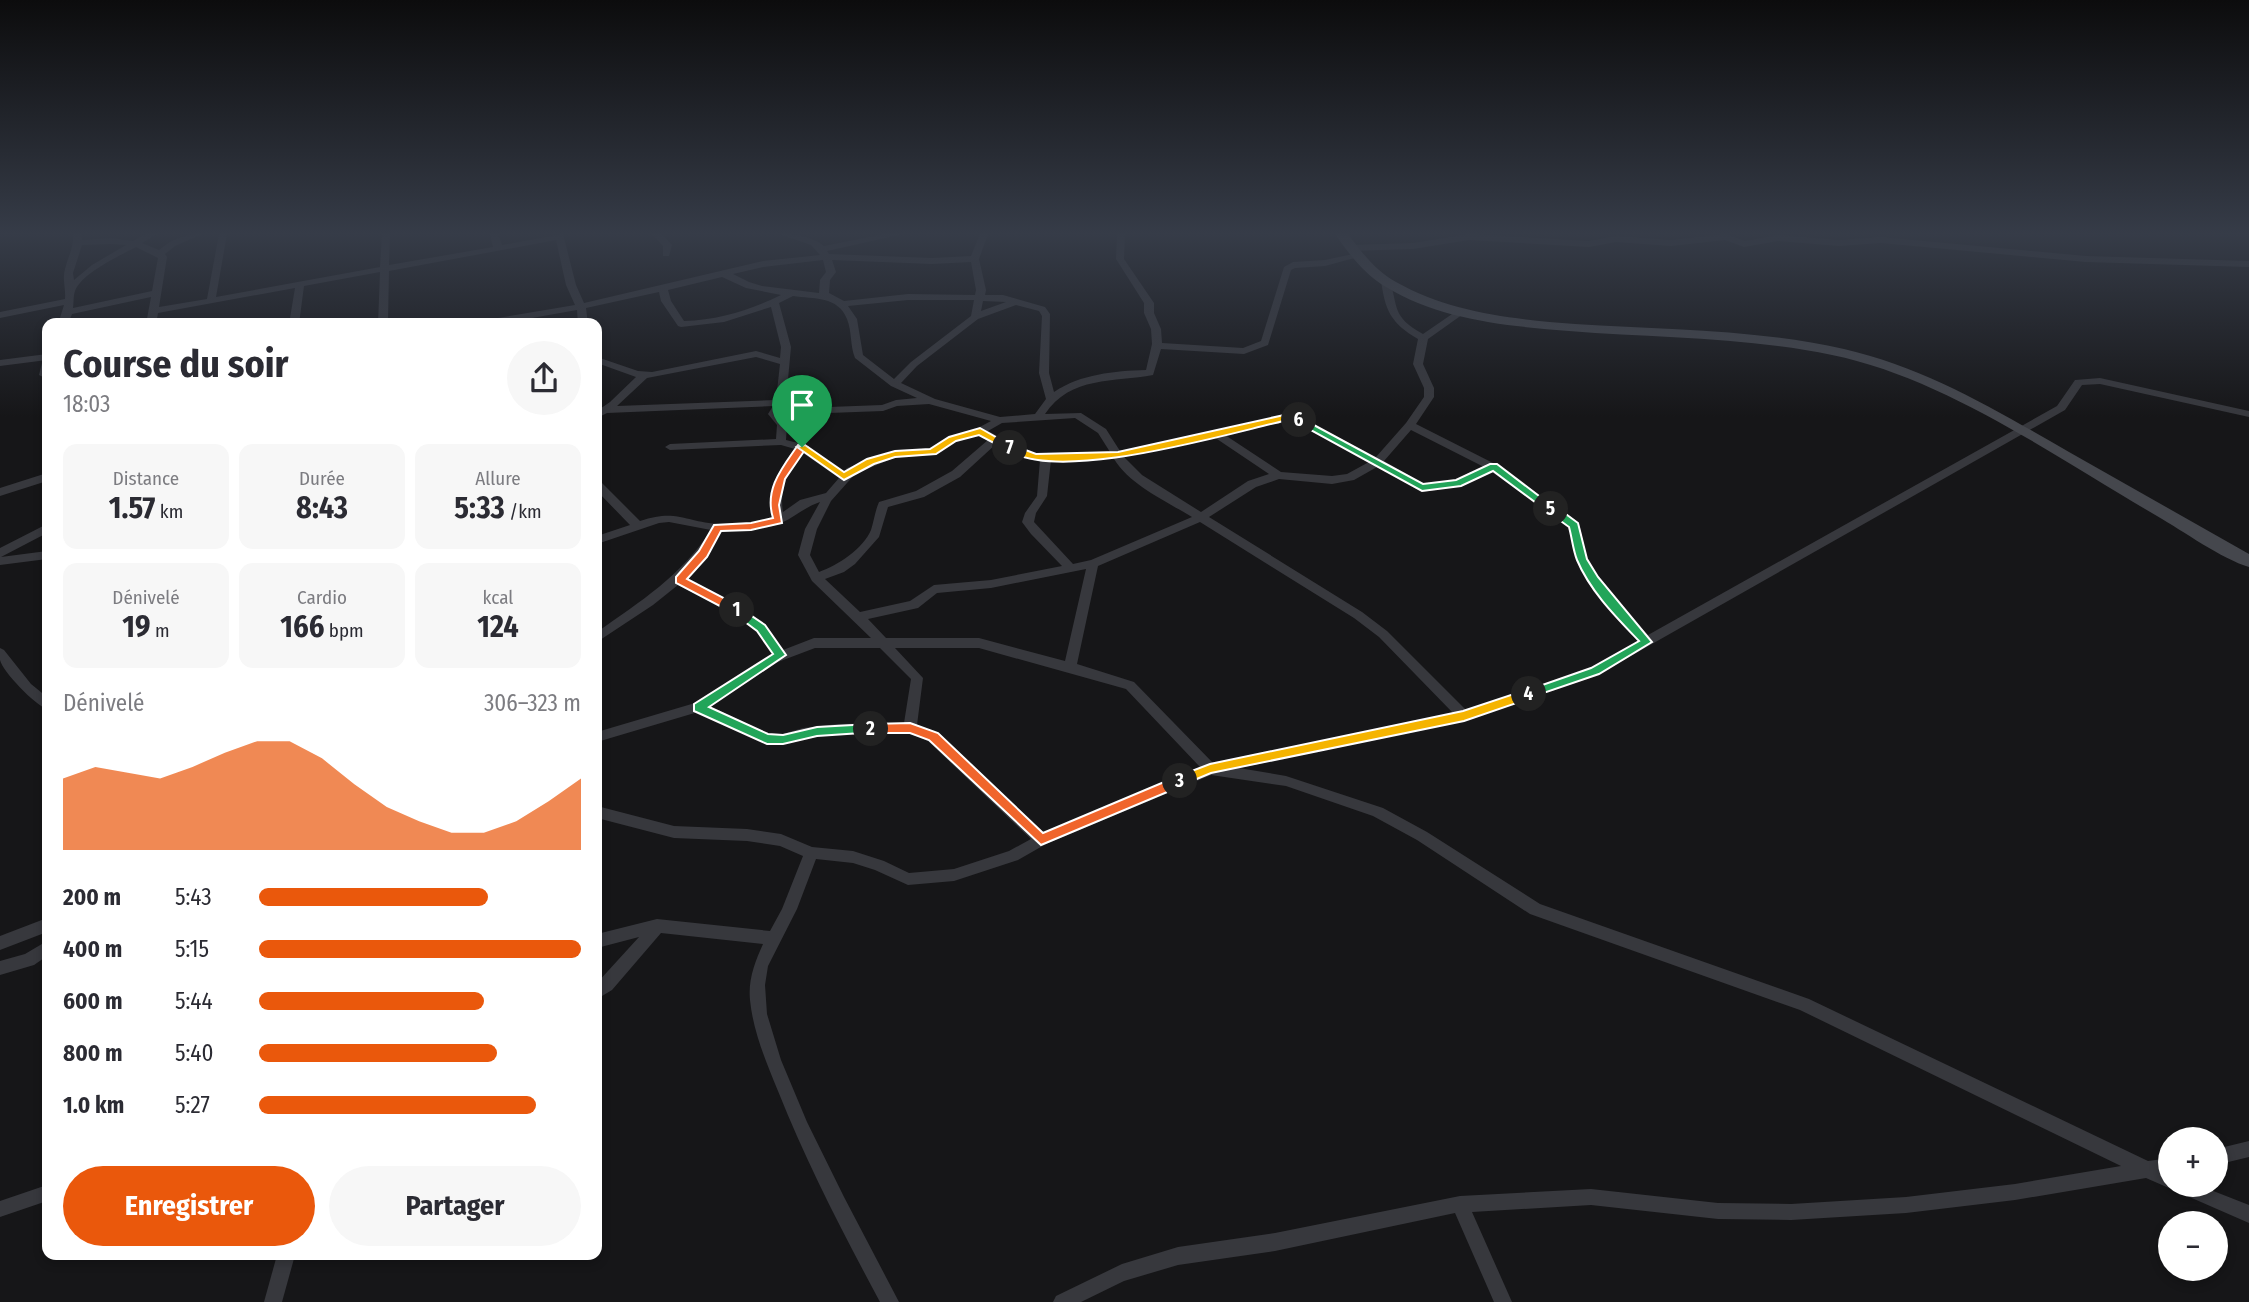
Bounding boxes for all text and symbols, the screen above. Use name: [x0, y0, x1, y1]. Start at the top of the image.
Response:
text: Course du soir: [63, 341, 289, 387]
button: share: [507, 341, 581, 415]
pin: [772, 375, 832, 447]
icon: arrive: [783, 386, 821, 424]
text: 18:03: [63, 390, 110, 418]
pin: 6: [1282, 402, 1316, 438]
text: 6: [1294, 408, 1303, 431]
pin: 7: [992, 430, 1028, 466]
text: 7: [1005, 436, 1014, 459]
text: Distance: [113, 467, 179, 490]
text: Durée: [299, 467, 345, 490]
text: Allure: [475, 467, 521, 490]
text: 1.57: [109, 490, 155, 526]
text: 8:43: [296, 490, 348, 526]
text: 5:33: [454, 490, 505, 526]
pin: 5: [1534, 491, 1568, 526]
text: 5: [1546, 497, 1555, 520]
text: km: [155, 500, 183, 523]
text: /km: [505, 500, 542, 523]
text: Dénivelé: [112, 586, 180, 609]
text: Cardio: [297, 586, 347, 609]
text: kcal: [483, 586, 513, 609]
pin: 1: [720, 592, 754, 628]
text: 1: [732, 598, 741, 621]
text: 19: [122, 609, 151, 645]
text: 166: [280, 609, 324, 645]
text: 124: [477, 609, 519, 645]
text: m: [151, 619, 170, 642]
text: bpm: [324, 619, 364, 642]
pin: 4: [1512, 676, 1546, 712]
text: 4: [1524, 682, 1533, 705]
text: Dénivelé: [63, 689, 144, 717]
text: 306–323 m: [484, 689, 581, 717]
pin: 2: [854, 712, 888, 746]
text: 2: [866, 717, 875, 740]
pin: 3: [1162, 764, 1198, 798]
text: 3: [1175, 769, 1184, 792]
text: 200 m: [63, 883, 121, 911]
text: 5:43: [175, 883, 212, 911]
text: 400 m: [63, 935, 122, 963]
text: 5:15: [175, 935, 209, 963]
text: 600 m: [63, 987, 122, 1015]
text: 5:44: [175, 987, 213, 1015]
text: 800 m: [63, 1039, 123, 1067]
text: 5:40: [175, 1039, 213, 1067]
text: 1.0 km: [63, 1091, 124, 1119]
text: 5:27: [175, 1091, 210, 1119]
map controls: [2158, 1127, 2228, 1281]
button: +: [2158, 1127, 2228, 1197]
button: Enregistrer: [63, 1166, 315, 1246]
button: Partager: [329, 1166, 581, 1246]
button: −: [2158, 1211, 2228, 1281]

